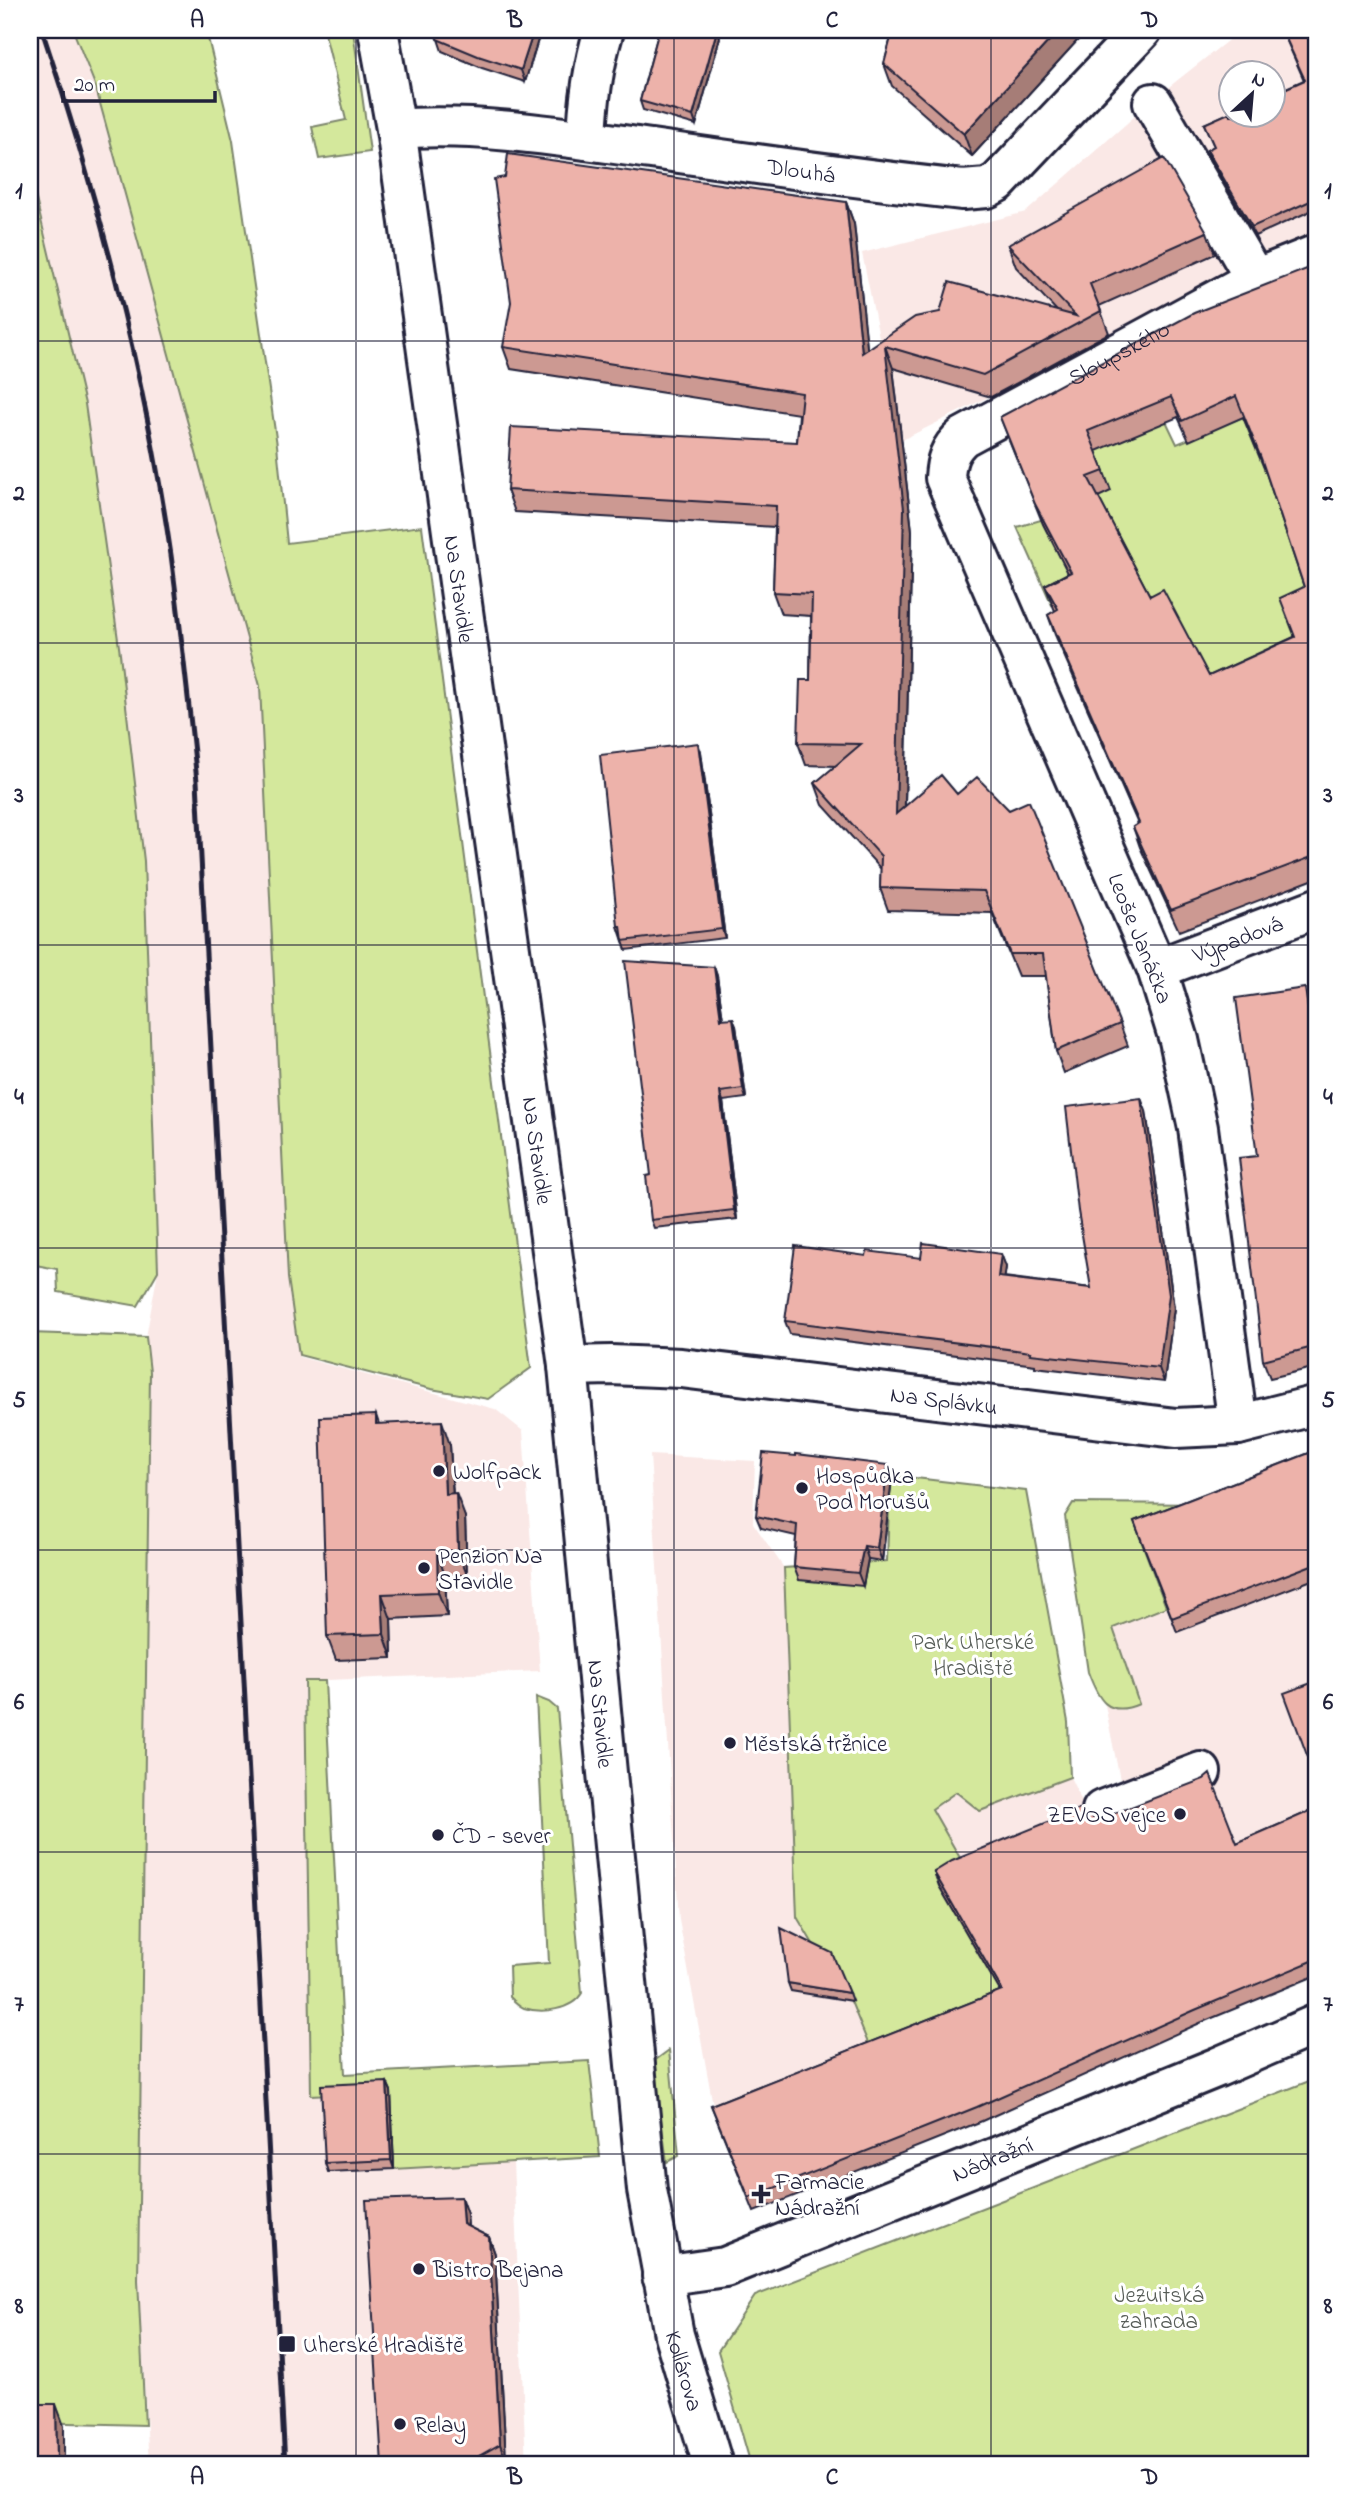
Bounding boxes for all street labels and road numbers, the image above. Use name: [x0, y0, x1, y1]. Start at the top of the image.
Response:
street label: Dlouhá: [764, 152, 837, 194]
street label: Sloupského: [1063, 314, 1177, 396]
street label: Na Stavidle: [434, 533, 481, 646]
street label: Leoše Janáčka: [1098, 869, 1180, 1009]
street label: Výpadová: [1188, 908, 1288, 973]
street label: Na Stavidle: [512, 1095, 559, 1208]
street label: Na Splávku: [888, 1379, 999, 1425]
street label: Na Stavidle: [577, 1658, 621, 1771]
street label: Nádražní: [948, 2130, 1039, 2192]
street label: Kollárova: [655, 2327, 710, 2415]

